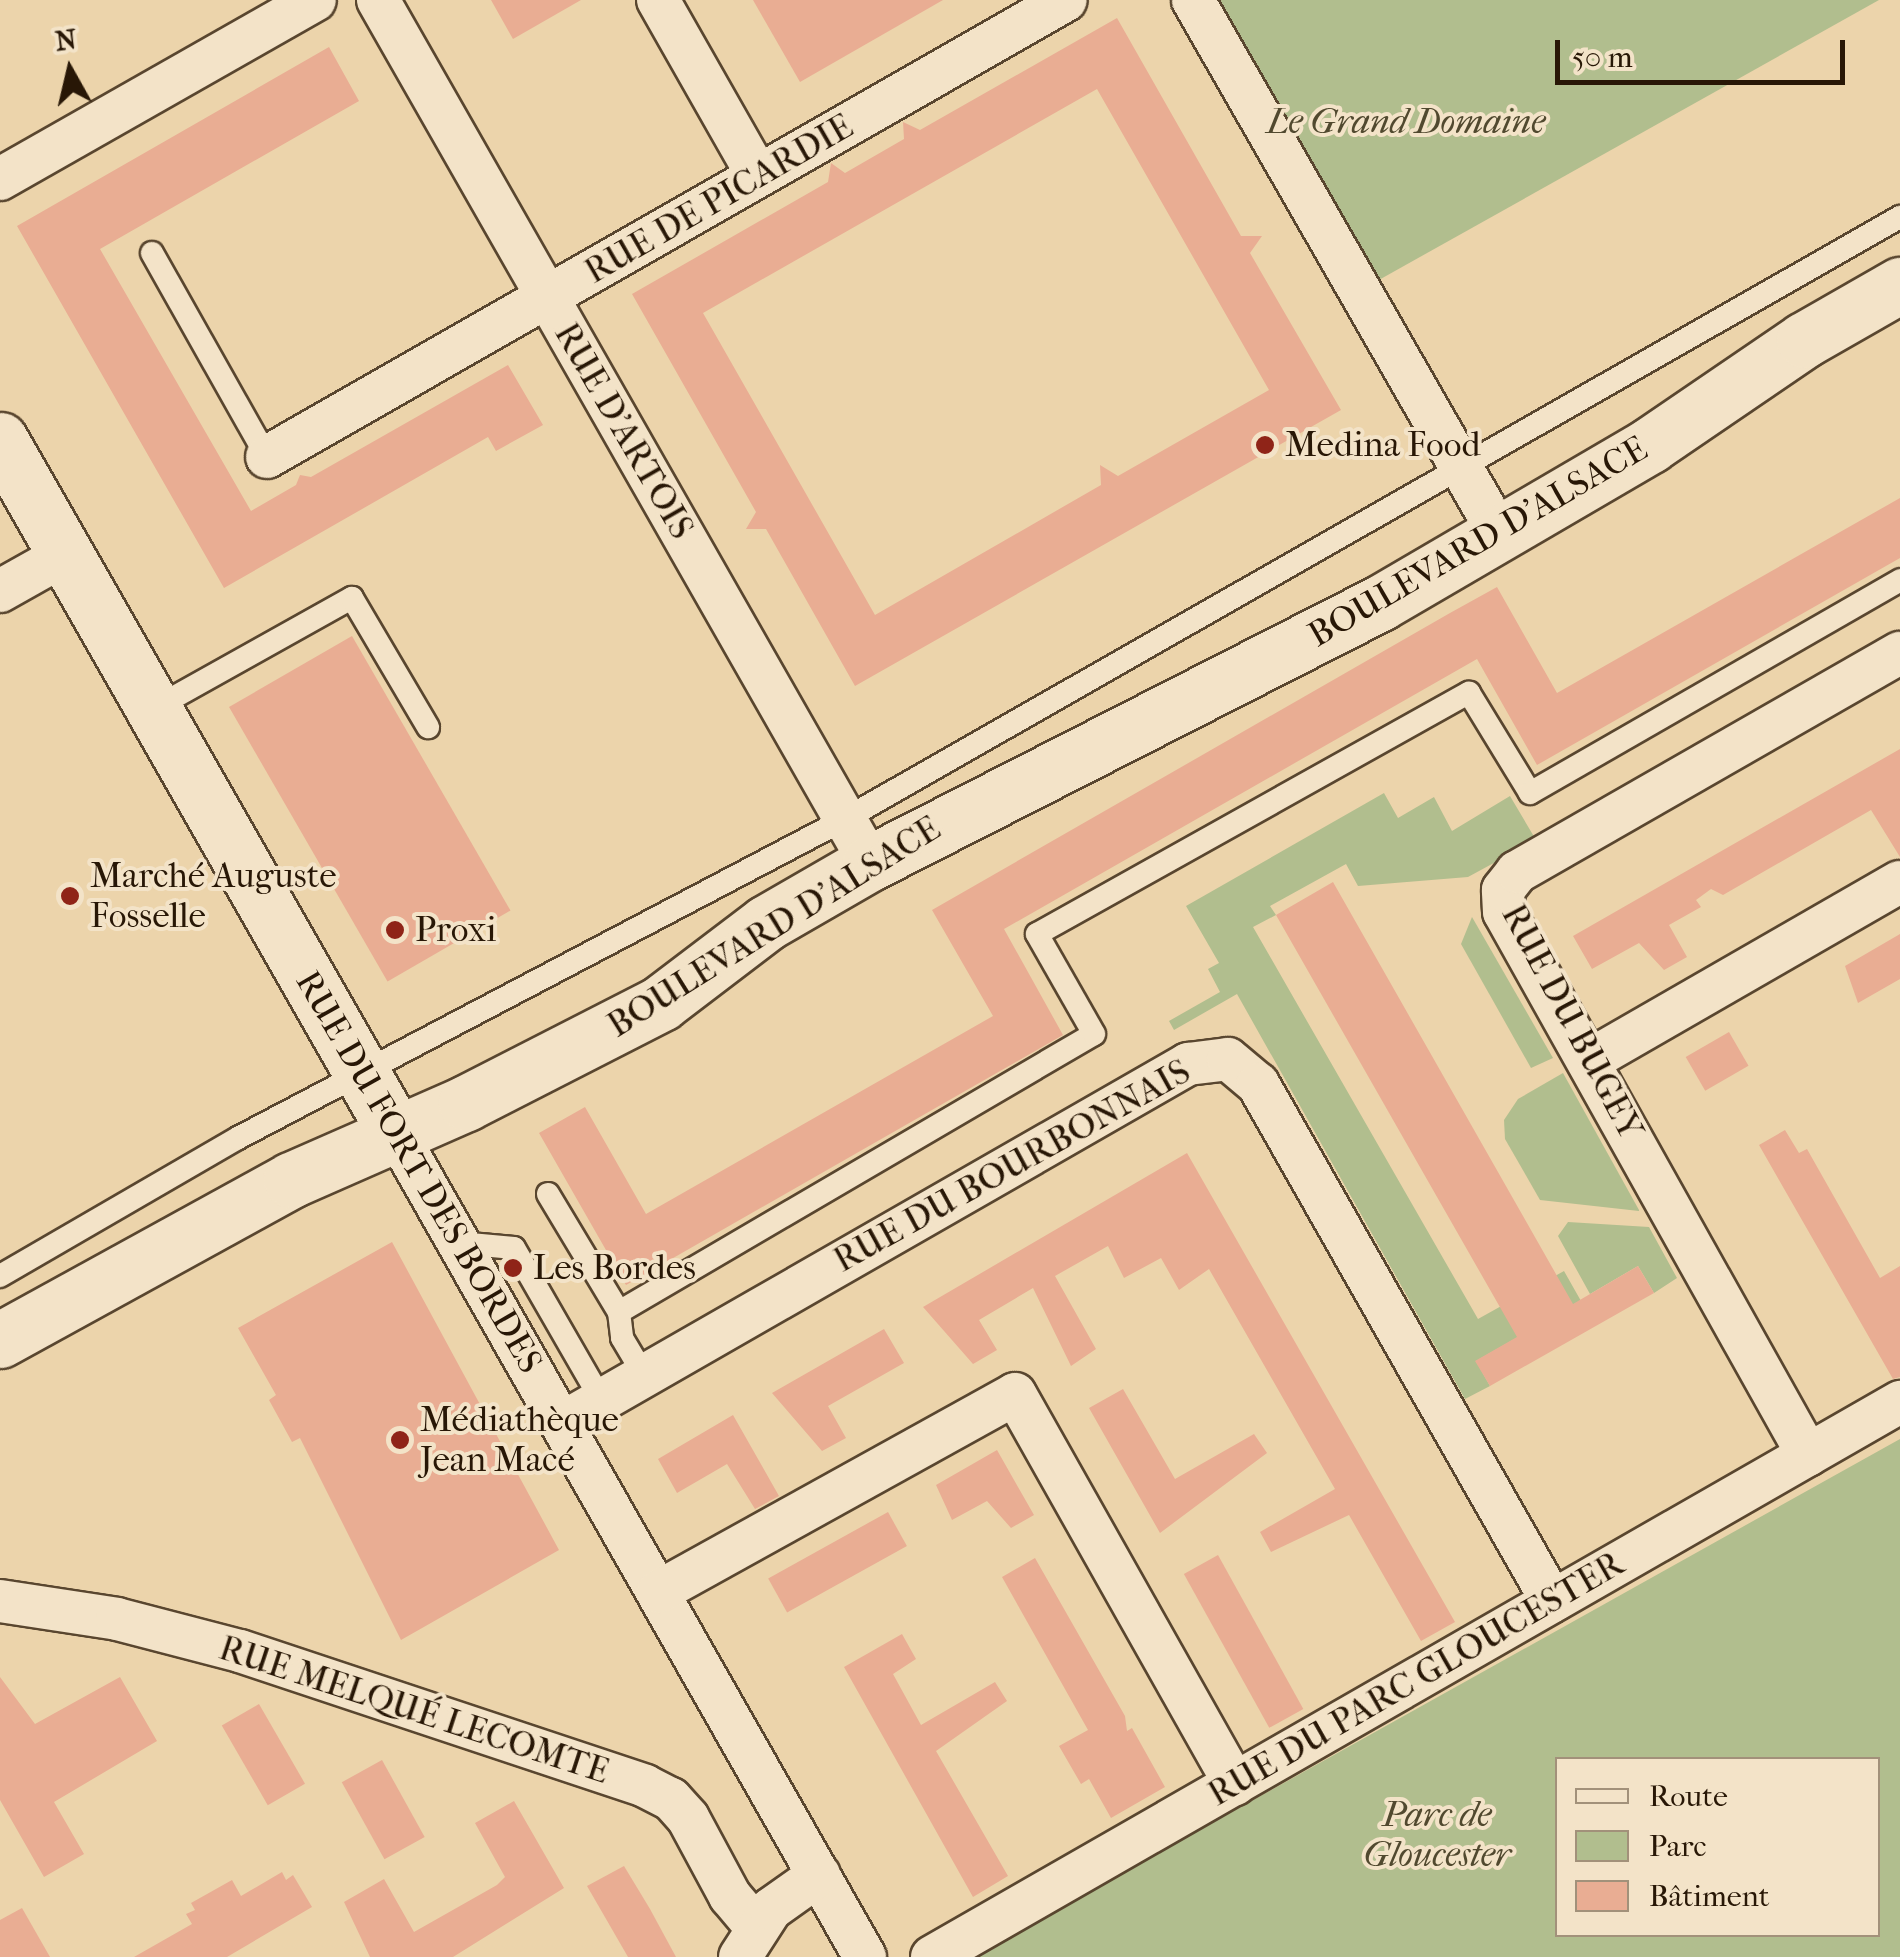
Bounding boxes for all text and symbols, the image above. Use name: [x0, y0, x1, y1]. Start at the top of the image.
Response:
north arrow: [20, 20, 120, 120]
scale bar: [1560, 20, 1850, 82]
text: N: [53, 22, 79, 58]
text: 50 m: [1572, 40, 1633, 75]
park label: Le Grand Domaine: [1267, 101, 1545, 143]
street label: RUE DE PICARDIE: [578, 105, 860, 293]
street label: RUE D'ARTOIS: [545, 316, 703, 546]
place label: Medina Food: [1285, 424, 1481, 466]
street label: BOULEVARD D'ALSACE: [1301, 428, 1655, 656]
marker: Medina Food: [1254, 434, 1276, 456]
street label: BOULEVARD D'ALSACE: [600, 807, 948, 1047]
place label: Marché Auguste Fosselle: [90, 855, 337, 937]
marker: Marché Auguste Fosselle: [59, 885, 81, 907]
street label: RUE DU BUGEY: [1492, 897, 1652, 1147]
place label: Proxi: [415, 909, 496, 951]
marker: Proxi: [384, 919, 406, 941]
street label: RUE DU FORT DES BORDES: [287, 964, 551, 1380]
street label: RUE DU BOURBONNAIS: [827, 1050, 1197, 1282]
place label: Les Bordes: [533, 1247, 696, 1289]
marker: Les Bordes: [502, 1257, 524, 1279]
place label: Médiathèque Jean Macé: [420, 1399, 619, 1481]
marker: Médiathèque Jean Macé: [389, 1429, 411, 1451]
street label: RUE DU PARC GLOUCESTER: [1201, 1543, 1631, 1815]
street label: RUE MELQUÉ LECOMTE: [214, 1627, 614, 1793]
legend: [1555, 1757, 1880, 1937]
text: Route: [1649, 1779, 1728, 1814]
park label: Parc de Gloucester: [1363, 1794, 1511, 1876]
text: Parc: [1649, 1829, 1707, 1864]
text: Bâtiment: [1649, 1879, 1770, 1914]

